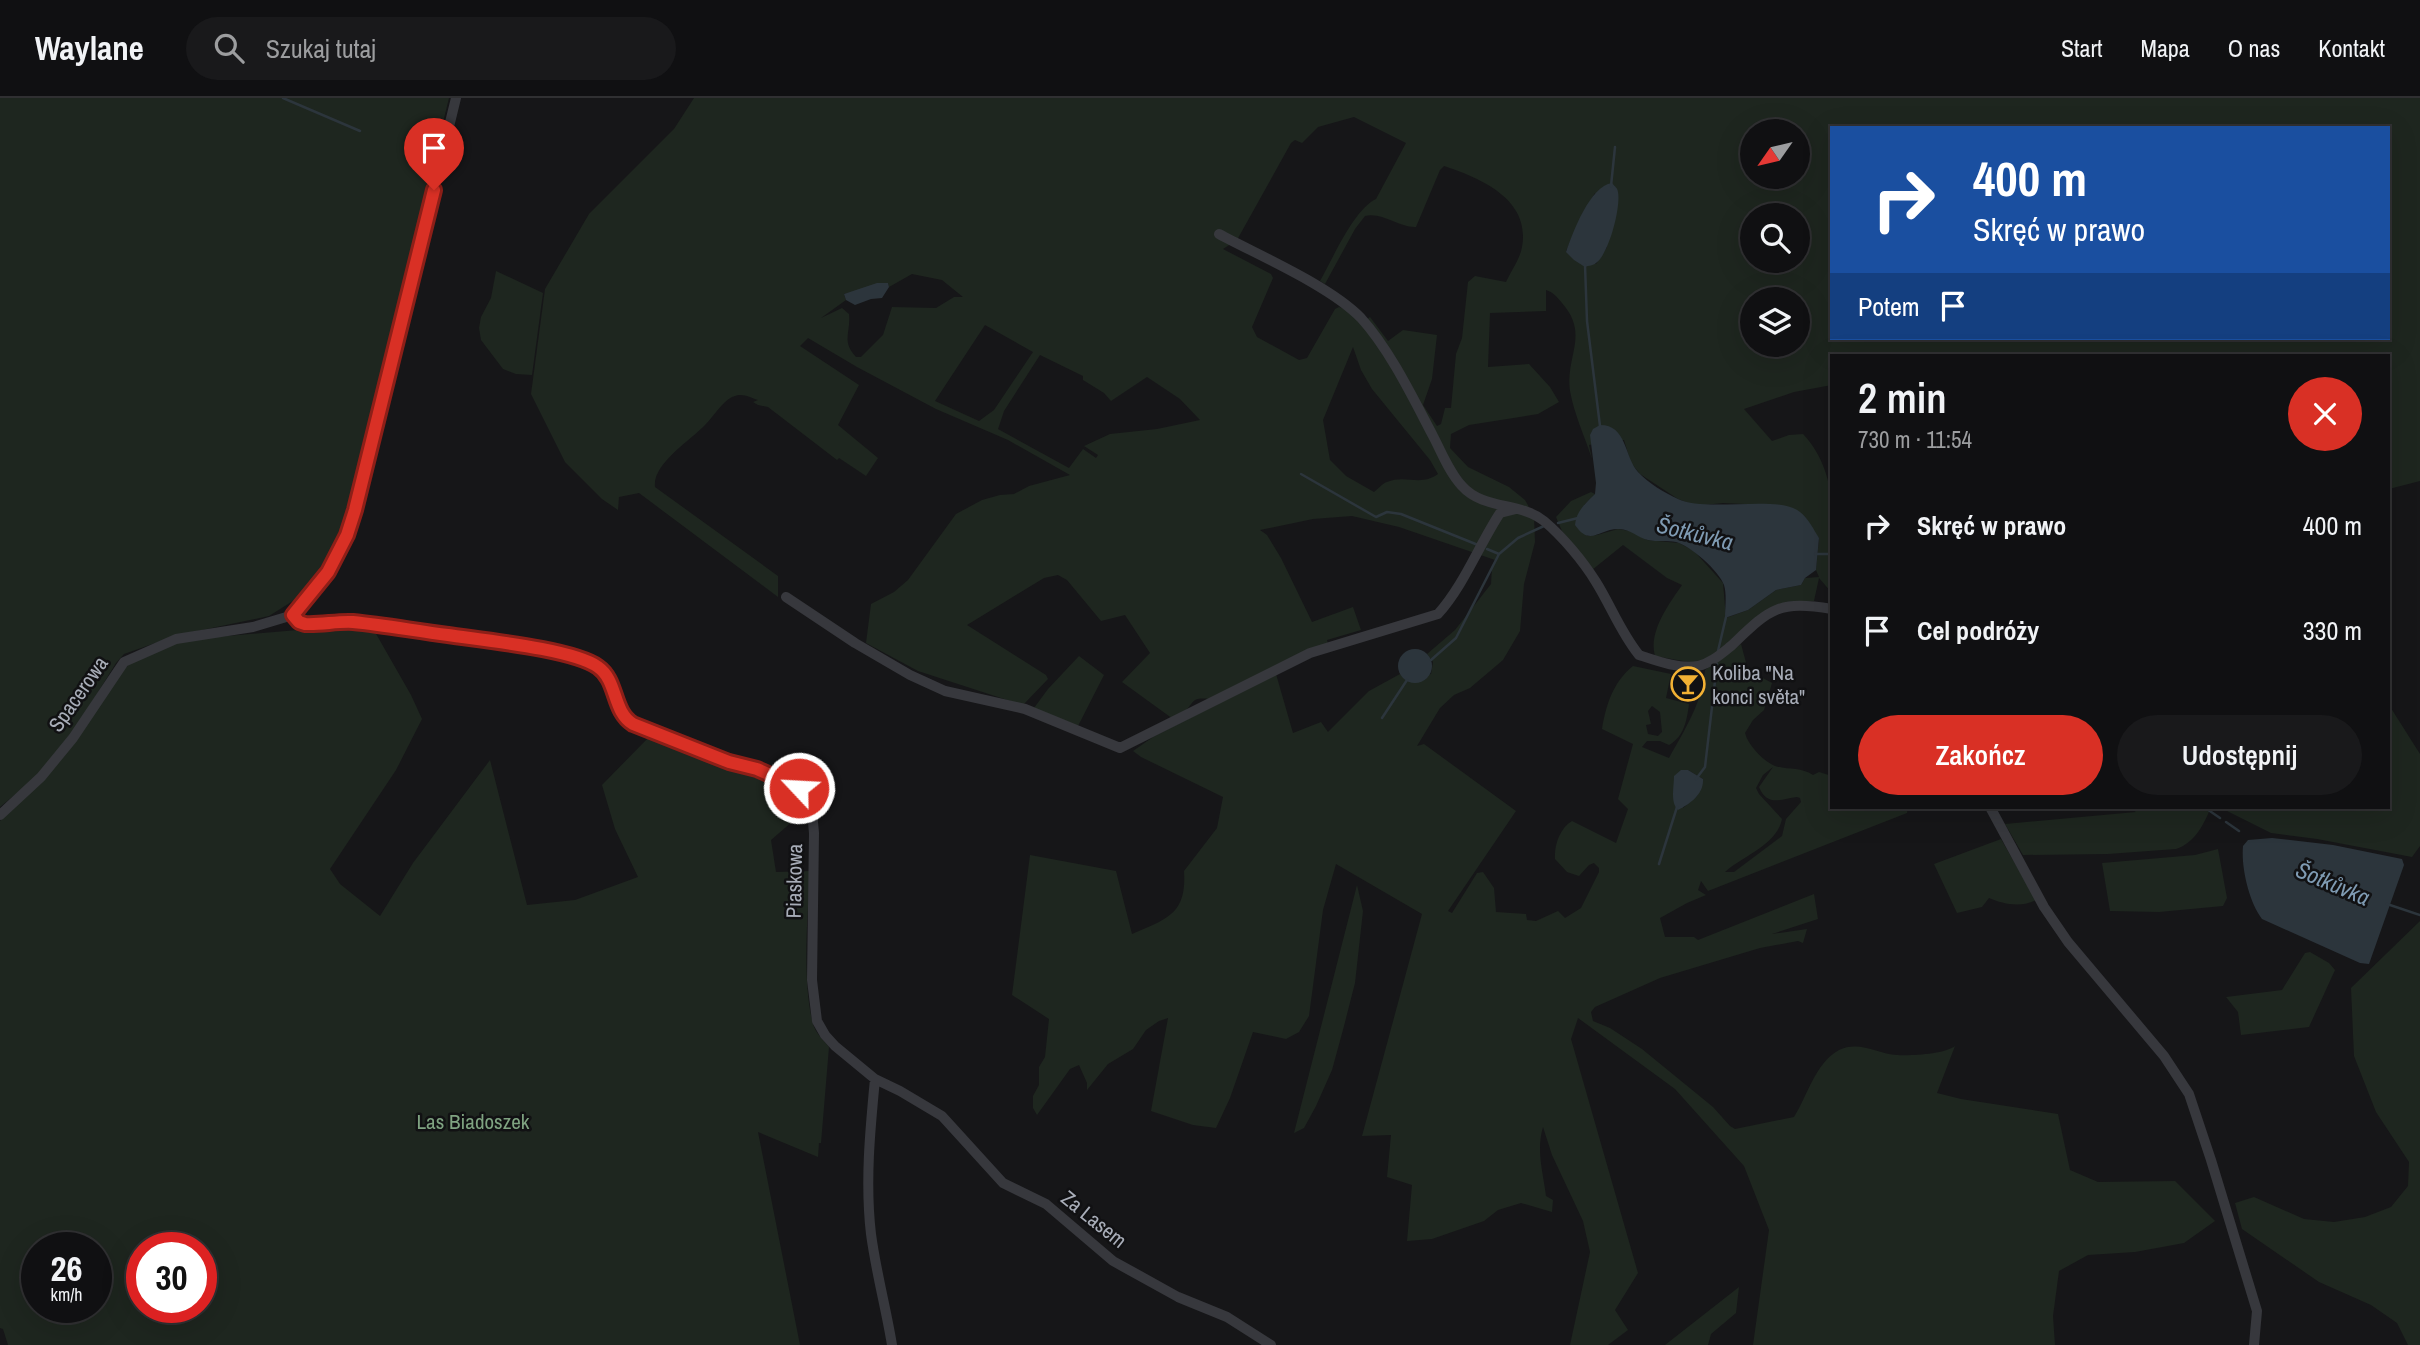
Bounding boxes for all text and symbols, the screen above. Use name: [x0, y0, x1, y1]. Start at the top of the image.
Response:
search box: [186, 17, 676, 80]
text: Waylane: [35, 26, 144, 70]
icon: search: [210, 29, 248, 67]
text: Szukaj tutaj: [266, 31, 376, 66]
text: Start: [2061, 32, 2103, 64]
text: Mapa: [2141, 32, 2190, 64]
text: O nas: [2228, 32, 2280, 64]
text: Kontakt: [2318, 32, 2385, 64]
pin: [404, 118, 464, 190]
north arrow: [1740, 119, 1810, 189]
map controls: [1740, 119, 1810, 357]
icon: arrive: [415, 129, 453, 167]
text: 400 m: [1973, 145, 2087, 211]
icon: right: [1858, 154, 1949, 245]
button: search: [1740, 203, 1810, 273]
text: Skręć w prawo: [1973, 208, 2145, 251]
button: layers: [1740, 287, 1810, 357]
icon: arrive: [1934, 287, 1972, 325]
text: Potem: [1858, 289, 1920, 324]
text: 2 min: [1858, 370, 1947, 426]
button: close: [2288, 377, 2362, 451]
text: 730 m · 11:54: [1858, 424, 1972, 455]
icon: right: [1858, 507, 1896, 545]
text: Skręć w prawo: [1917, 508, 2066, 543]
text: 400 m: [2303, 508, 2362, 543]
water label: Šotkůvka: [1654, 509, 1736, 557]
icon: arrive: [1858, 612, 1896, 650]
text: Cel podróży: [1917, 613, 2039, 648]
text: 330 m: [2303, 613, 2362, 648]
street label: Spacerowa: [41, 650, 115, 738]
place label: Koliba "Na konci světa": [1712, 658, 1805, 711]
bar icon: Koliba "Na konci světa": [1669, 665, 1707, 703]
button: Zakończ: [1858, 715, 2103, 795]
button: Udostępnij: [2117, 715, 2362, 795]
position arrow: [762, 751, 836, 825]
street label: Piaskowa: [779, 843, 809, 919]
water label: Šotkůvka: [2291, 854, 2375, 912]
park label: Las Biadoszek: [417, 1107, 530, 1136]
street label: Za Lasem: [1055, 1184, 1133, 1254]
speed limit sign: 30: [126, 1232, 217, 1323]
text: 26: [51, 1245, 82, 1292]
text: km/h: [51, 1282, 83, 1307]

